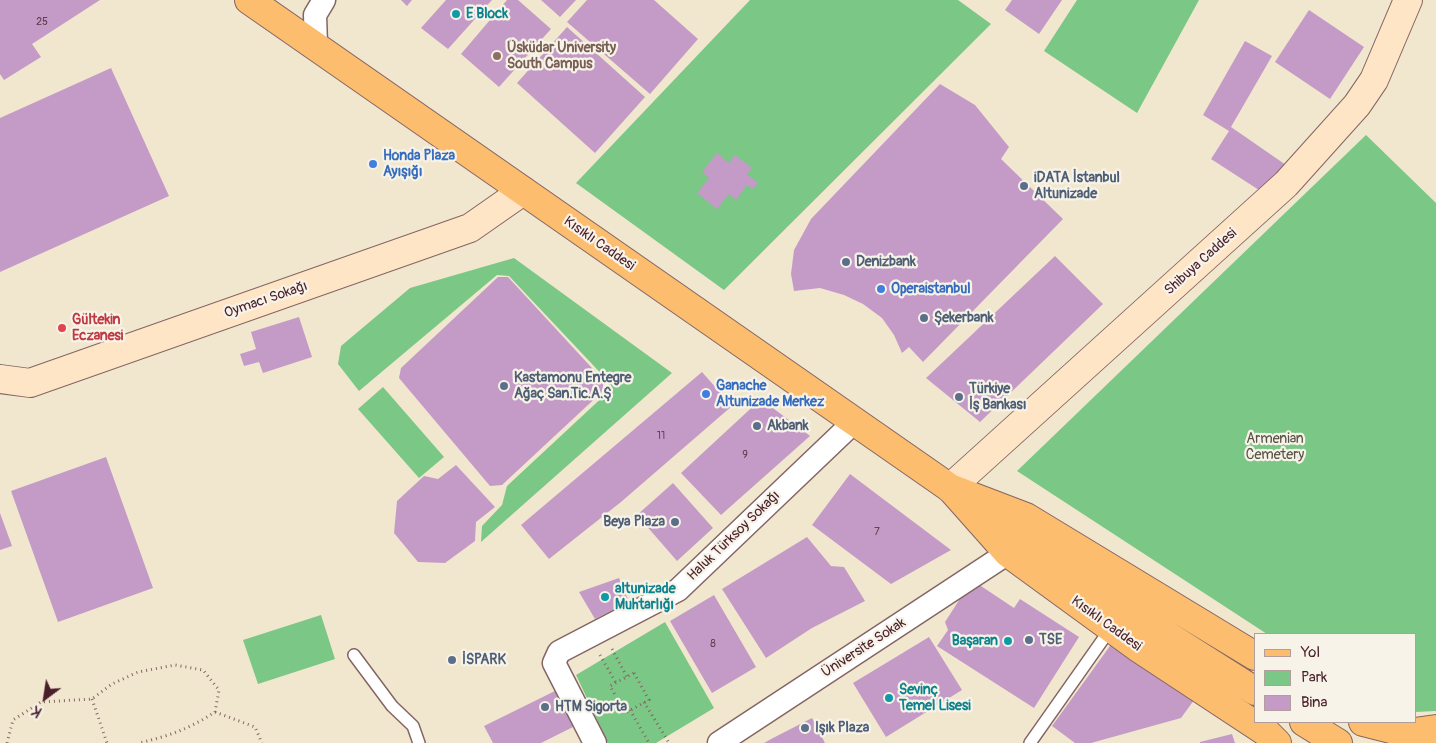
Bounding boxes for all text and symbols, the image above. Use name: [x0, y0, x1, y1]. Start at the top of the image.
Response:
place label: E Block: [466, 6, 508, 22]
marker: E Block: [450, 8, 462, 20]
house number: 25: [36, 15, 48, 29]
place label: Üsküdar University South Campus: [507, 40, 616, 72]
marker: Üsküdar University South Campus: [491, 50, 503, 62]
place label: Honda Plaza Ayışığı: [383, 148, 455, 180]
marker: Honda Plaza Ayışığı: [367, 158, 379, 170]
place label: iDATA İstanbul Altunizade: [1034, 170, 1120, 202]
marker: iDATA İstanbul Altunizade: [1018, 180, 1030, 192]
street label: Kısıklı Caddesi: [560, 213, 638, 275]
street label: Shibuya Caddesi: [1161, 225, 1241, 299]
place label: Denizbank: [856, 254, 916, 270]
marker: Denizbank: [840, 256, 852, 268]
street label: Oymacı Sokağı: [222, 278, 310, 322]
place label: Operaistanbul: [891, 281, 971, 297]
marker: Operaistanbul: [875, 283, 887, 295]
place label: Şekerbank: [934, 310, 994, 326]
place label: Gültekin Eczanesi: [72, 312, 123, 344]
marker: Şekerbank: [918, 312, 930, 324]
marker: Gültekin Eczanesi: [56, 322, 68, 334]
place label: Kastamonu Entegre Ağaç San.Tic.A.Ş: [514, 370, 631, 402]
place label: Ganache Altunizade Merkez: [716, 378, 824, 411]
marker: Kastamonu Entegre Ağaç San.Tic.A.Ş: [498, 380, 510, 392]
place label: Türkiye İş Bankası: [969, 381, 1027, 414]
marker: Ganache Altunizade Merkez: [700, 388, 712, 400]
marker: Türkiye İş Bankası: [953, 391, 965, 403]
place label: Akbank: [767, 418, 809, 434]
marker: Akbank: [751, 420, 763, 432]
house number: 11: [657, 429, 665, 443]
park label: Armenian Cemetery: [1246, 431, 1304, 464]
house number: 9: [742, 448, 748, 462]
street label: Haluk Türksoy Sokağı: [684, 487, 784, 585]
place label: Beya Plaza: [603, 514, 665, 530]
marker: Beya Plaza: [669, 516, 681, 528]
house number: 7: [874, 525, 880, 539]
place label: altunizade Muhtarlığı: [615, 581, 676, 614]
marker: altunizade Muhtarlığı: [599, 591, 611, 603]
street label: Kısıklı Caddesi: [1068, 593, 1144, 655]
street label: Üniversite Sokak: [819, 615, 909, 681]
place label: TSE: [1039, 632, 1062, 648]
place label: Başaran: [952, 633, 998, 649]
legend: [1254, 633, 1416, 723]
marker: TSE: [1023, 634, 1035, 646]
marker: Başaran: [1002, 635, 1014, 647]
house number: 8: [710, 637, 716, 651]
text: Yol: [1301, 643, 1320, 662]
place label: İSPARK: [462, 652, 506, 668]
marker: İSPARK: [446, 654, 458, 666]
text: Park: [1301, 668, 1327, 687]
north arrow: [20, 673, 70, 723]
place label: Sevinç Temel Lisesi: [899, 682, 971, 714]
marker: Sevinç Temel Lisesi: [883, 692, 895, 704]
text: Bina: [1301, 693, 1327, 712]
place label: HTM Sigorta: [555, 699, 627, 715]
marker: HTM Sigorta: [539, 701, 551, 713]
text: K: [29, 702, 45, 721]
place label: Işık Plaza: [815, 720, 869, 736]
marker: Işık Plaza: [799, 722, 811, 734]

